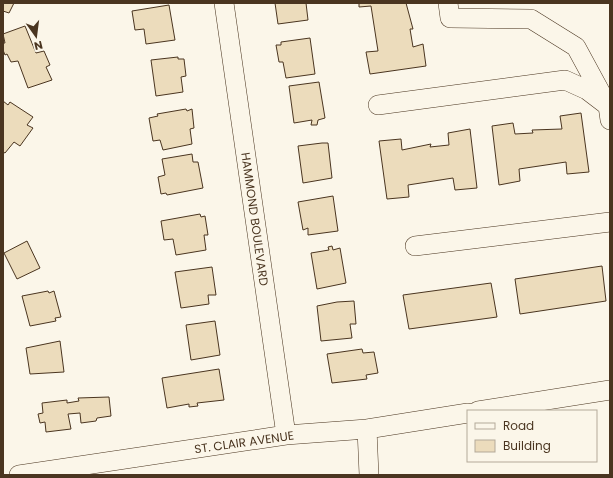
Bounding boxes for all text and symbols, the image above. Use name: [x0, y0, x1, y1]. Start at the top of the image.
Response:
north arrow: [16, 16, 56, 56]
text: N: [32, 37, 44, 54]
street label: HAMMOND BOULEVARD: [237, 151, 273, 287]
legend: [467, 410, 597, 462]
text: Road: [503, 417, 534, 434]
street label: ST. CLAIR AVENUE: [193, 427, 295, 457]
text: Building: [503, 437, 551, 454]

